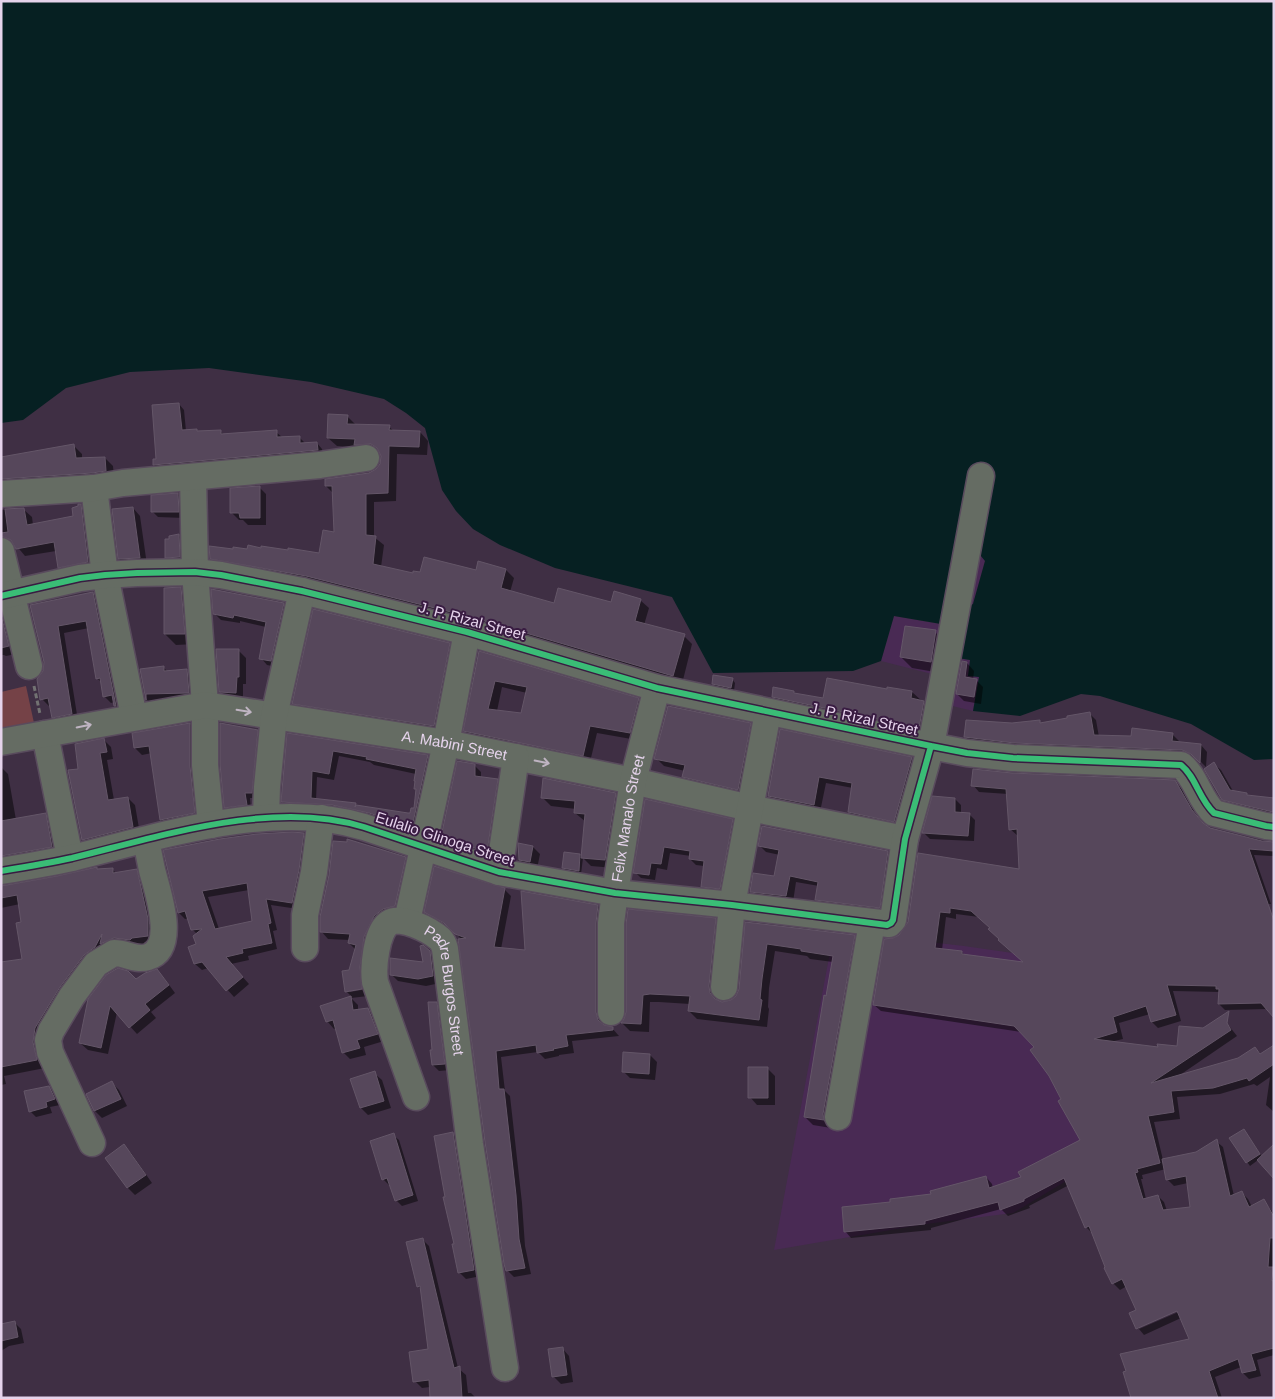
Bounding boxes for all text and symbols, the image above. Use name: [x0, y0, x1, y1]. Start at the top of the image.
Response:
street label: J. P. Rizal Street: [417, 598, 528, 643]
street label: J. P. Rizal Street: [809, 699, 920, 738]
one-way arrow: [235, 707, 251, 717]
one-way arrow: [75, 721, 91, 731]
street label: A. Mabini Street: [401, 727, 509, 763]
street label: Felix Manalo Street: [608, 752, 648, 883]
one-way arrow: [533, 758, 549, 768]
street label: Eulalio Glinoga Street: [374, 808, 518, 869]
street label: Padre Burgos Street: [421, 921, 468, 1057]

